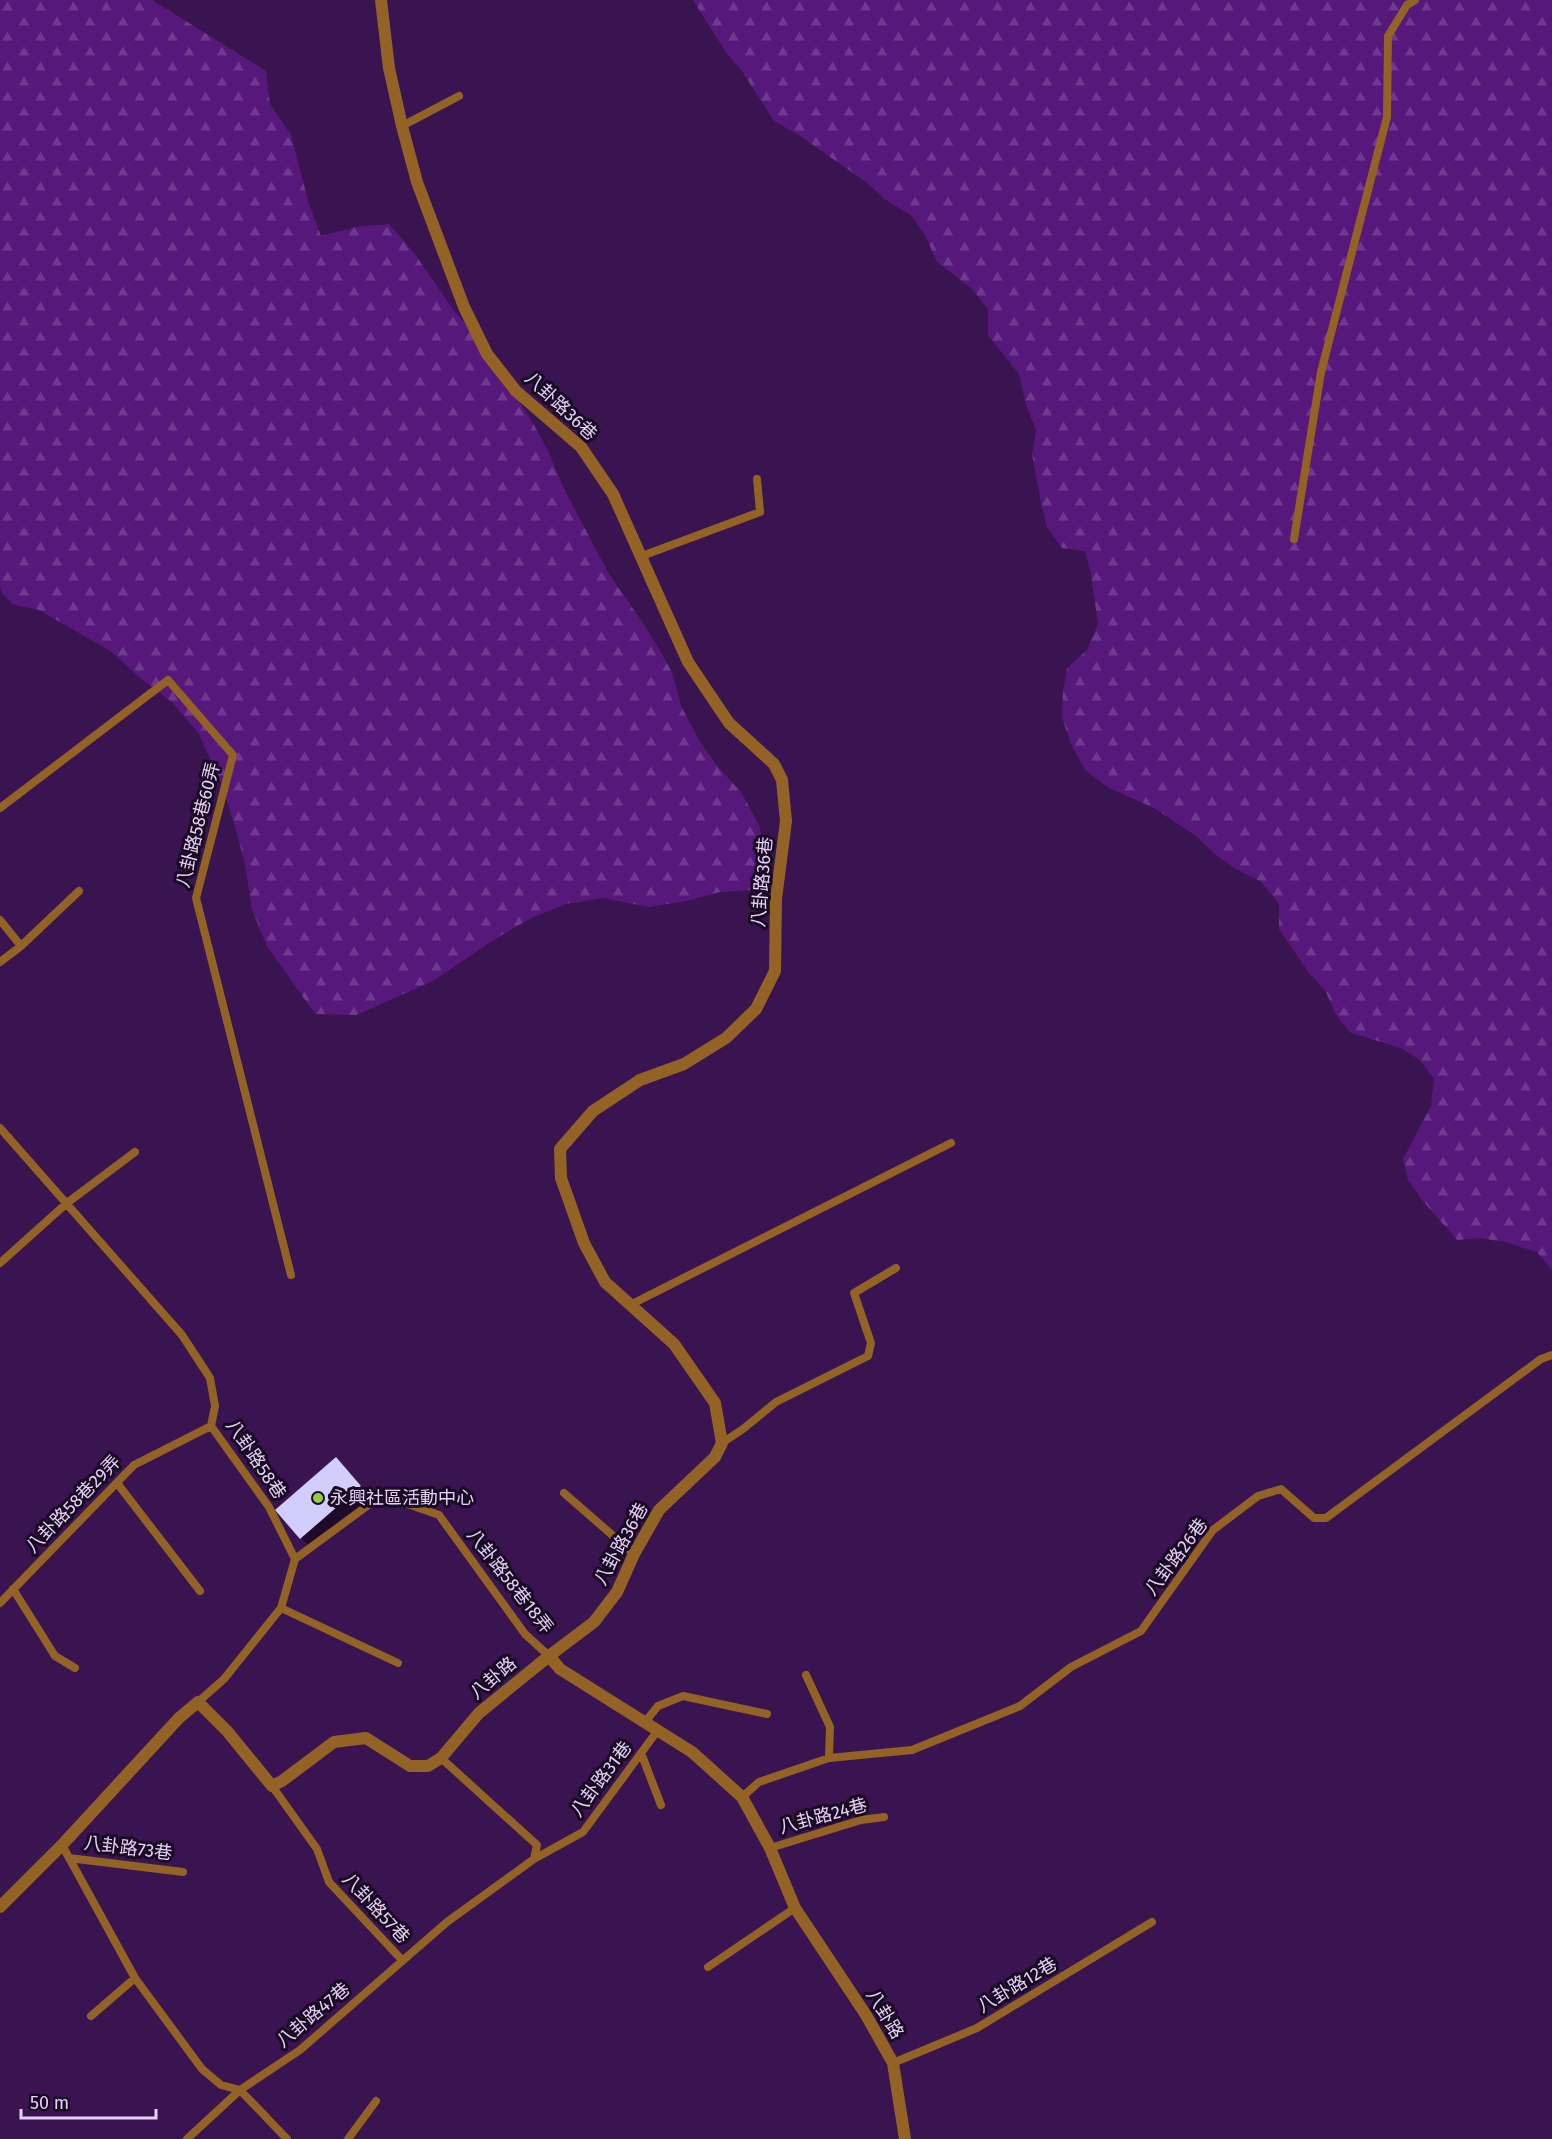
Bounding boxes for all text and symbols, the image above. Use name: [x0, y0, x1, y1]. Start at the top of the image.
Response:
street label: 八卦路36巷: [520, 367, 602, 445]
street label: 八卦路58巷60弄: [172, 760, 224, 890]
street label: 八卦路36巷: [747, 836, 777, 928]
street label: 八卦路58巷: [221, 1415, 291, 1503]
street label: 八卦路58巷29弄: [21, 1451, 125, 1557]
place label: 永興社區活動中心: [330, 1487, 474, 1509]
marker: 永興社區活動中心: [311, 1491, 325, 1505]
street label: 八卦路36巷: [589, 1499, 653, 1589]
street label: 八卦路26巷: [1140, 1514, 1212, 1600]
street label: 八卦路58巷18弄: [462, 1524, 558, 1638]
street label: 八卦路: [465, 1652, 521, 1704]
street label: 八卦路31巷: [566, 1737, 636, 1821]
street label: 八卦路24巷: [777, 1794, 869, 1838]
street label: 八卦路73巷: [83, 1832, 173, 1864]
street label: 八卦路57巷: [338, 1868, 414, 1948]
street label: 八卦路12巷: [973, 1953, 1061, 2017]
street label: 八卦路47巷: [272, 1978, 354, 2052]
street label: 八卦路: [862, 1985, 908, 2043]
scale bar: [21, 2082, 156, 2120]
text: 50 m: [30, 2092, 69, 2114]

